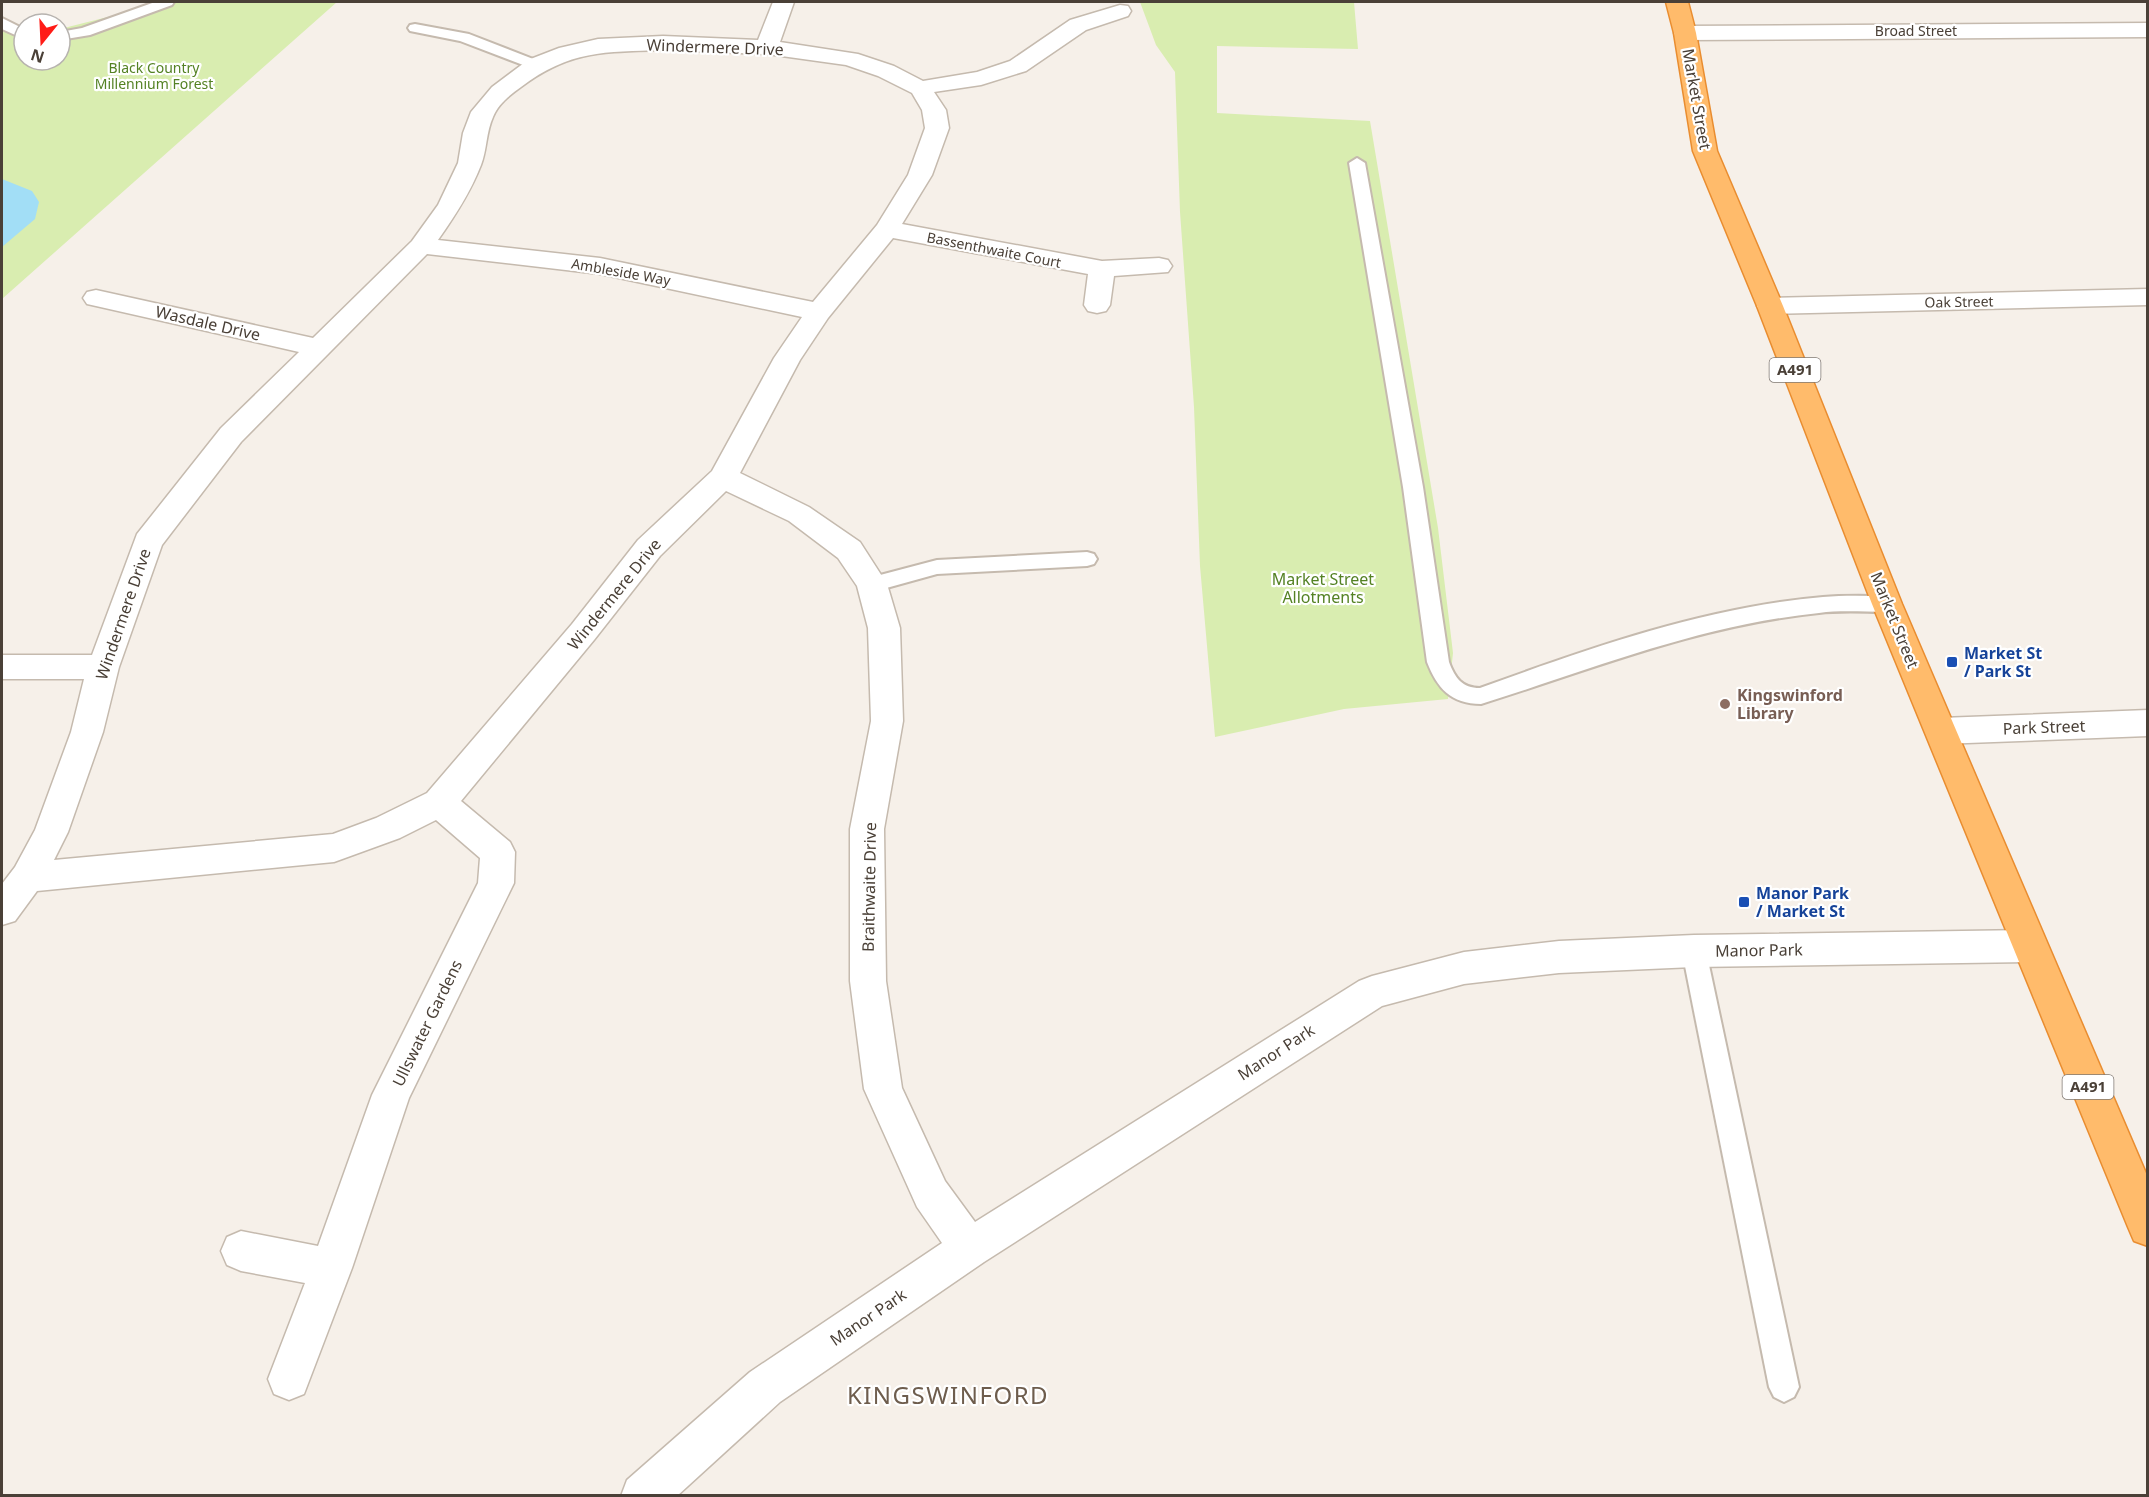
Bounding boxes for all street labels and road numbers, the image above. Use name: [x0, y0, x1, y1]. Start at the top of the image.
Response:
street label: Broad Street: [1875, 21, 1957, 40]
street label: Windermere Drive: [646, 34, 784, 60]
street label: Market Street: [1677, 47, 1717, 151]
street label: Bassenthwaite Court: [925, 227, 1063, 272]
street label: Ambleside Way: [570, 253, 673, 290]
street label: Oak Street: [1924, 291, 1994, 312]
street label: Wasdale Drive: [153, 300, 263, 346]
road number: A491: [1770, 358, 1820, 382]
street label: Windermere Drive: [562, 534, 666, 654]
street label: Windermere Drive: [90, 545, 156, 683]
street label: Market Street: [1866, 568, 1924, 672]
street label: Park Street: [2002, 715, 2086, 739]
street label: Braithwaite Drive: [857, 822, 881, 952]
street label: Manor Park: [1715, 938, 1803, 962]
street label: Ullswater Gardens: [387, 956, 467, 1090]
street label: Manor Park: [1233, 1019, 1319, 1085]
road number: A491: [2062, 1075, 2114, 1099]
street label: Manor Park: [826, 1283, 911, 1351]

